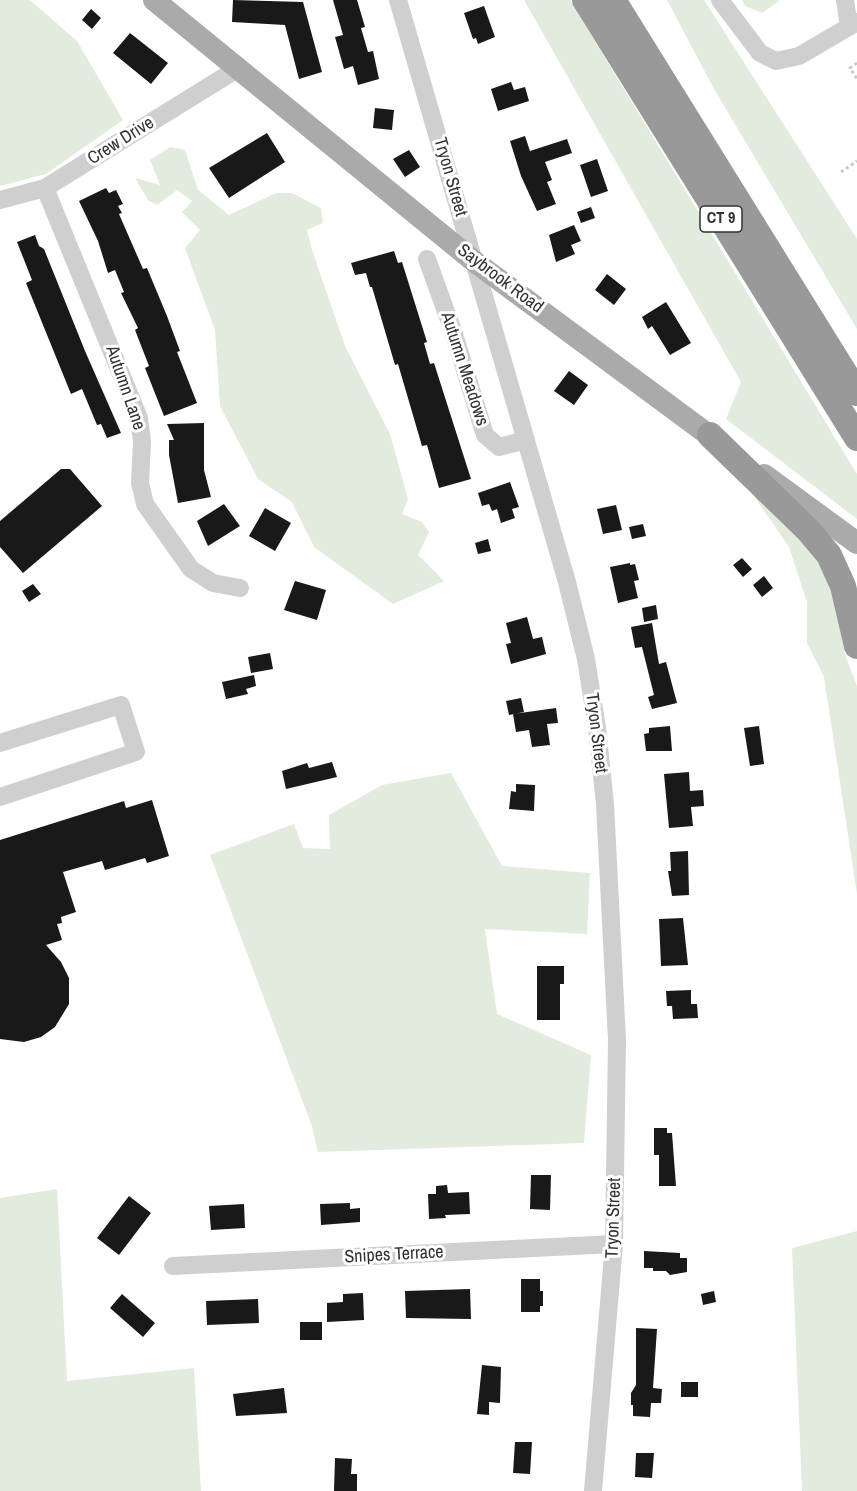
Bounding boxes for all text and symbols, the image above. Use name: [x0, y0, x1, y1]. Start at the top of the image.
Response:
street label: Crew Drive: [84, 112, 158, 170]
street label: Tryon Street: [428, 135, 472, 219]
road number: CT 9: [700, 206, 742, 232]
street label: Saybrook Road: [453, 240, 547, 318]
street label: Autumn Meadows: [435, 309, 493, 429]
street label: Autumn Lane: [100, 343, 150, 433]
street label: Tryon Street: [580, 692, 612, 774]
street label: Tryon Street: [602, 1177, 626, 1259]
street label: Snipes Terrace: [344, 1242, 444, 1268]

